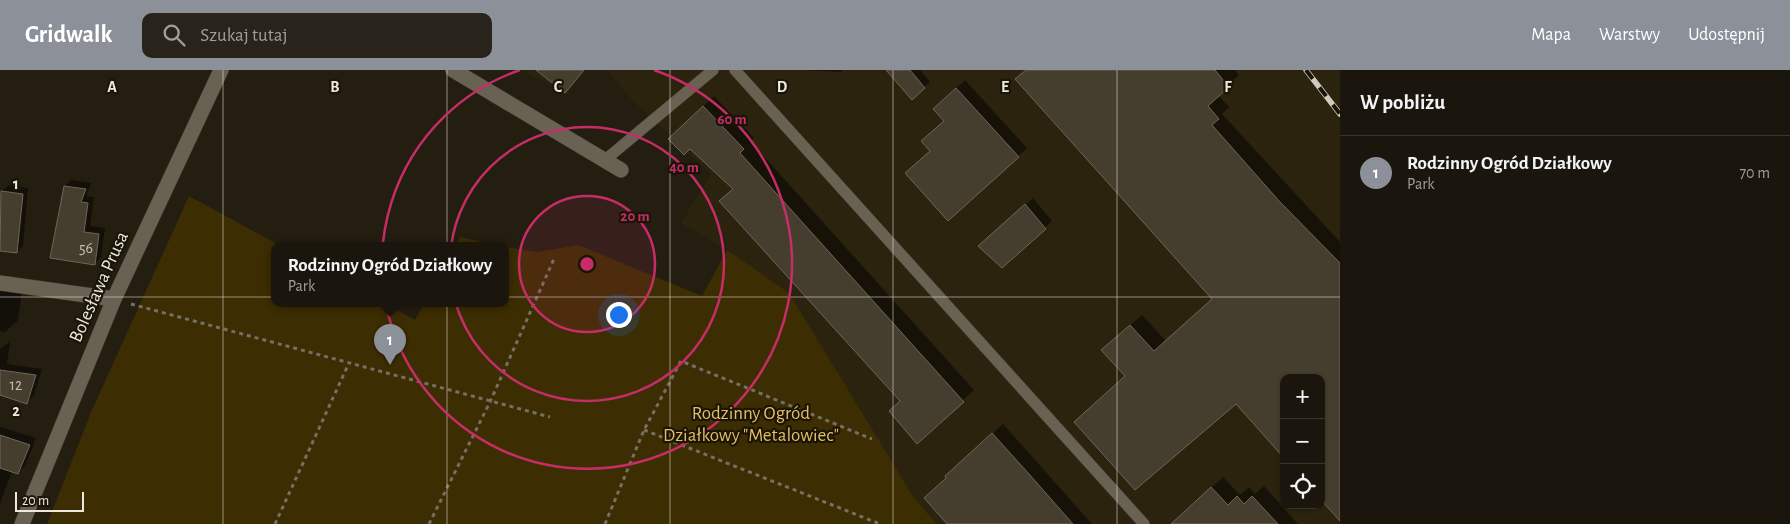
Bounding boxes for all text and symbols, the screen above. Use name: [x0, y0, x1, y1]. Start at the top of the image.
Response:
search box: [142, 13, 492, 58]
icon: search: [160, 21, 188, 49]
text: Gridwalk: [25, 23, 112, 47]
text: Szukaj tutaj: [200, 26, 288, 45]
text: Mapa: [1531, 26, 1571, 44]
text: Warstwy: [1599, 26, 1660, 44]
text: Udostępnij: [1688, 26, 1765, 44]
text: A: [107, 79, 117, 95]
text: B: [330, 79, 340, 95]
text: C: [554, 79, 563, 95]
text: D: [777, 79, 788, 95]
text: E: [1001, 79, 1009, 95]
text: F: [1224, 79, 1232, 95]
text: W pobliżu: [1360, 92, 1445, 113]
text: 60 m: [717, 112, 747, 127]
text: Rodzinny Ogród Działkowy: [1407, 154, 1612, 173]
text: 40 m: [669, 160, 699, 175]
text: 1: [1373, 165, 1379, 181]
text: 70 m: [1739, 165, 1770, 181]
text: 1: [13, 176, 19, 192]
text: Park: [1407, 176, 1435, 192]
text: 20 m: [620, 209, 650, 224]
street label: Bolesława Prusa: [66, 229, 132, 345]
house number: 56: [79, 240, 93, 256]
popup: [271, 242, 509, 307]
centre of rings: [578, 255, 596, 273]
text: Rodzinny Ogród Działkowy: [288, 256, 492, 275]
text: Park: [288, 278, 315, 294]
your location: [606, 302, 632, 328]
pin: 1: [374, 324, 406, 365]
map controls: [1280, 374, 1325, 509]
button: +: [1280, 374, 1325, 419]
house number: 12: [10, 377, 22, 393]
text: 2: [12, 403, 20, 419]
park label: Rodzinny Ogród Działkowy "Metalowiec": [663, 404, 839, 445]
button: −: [1280, 419, 1325, 464]
button: locate: [1280, 464, 1325, 509]
scale bar: [15, 489, 84, 512]
text: 20 m: [22, 494, 49, 508]

